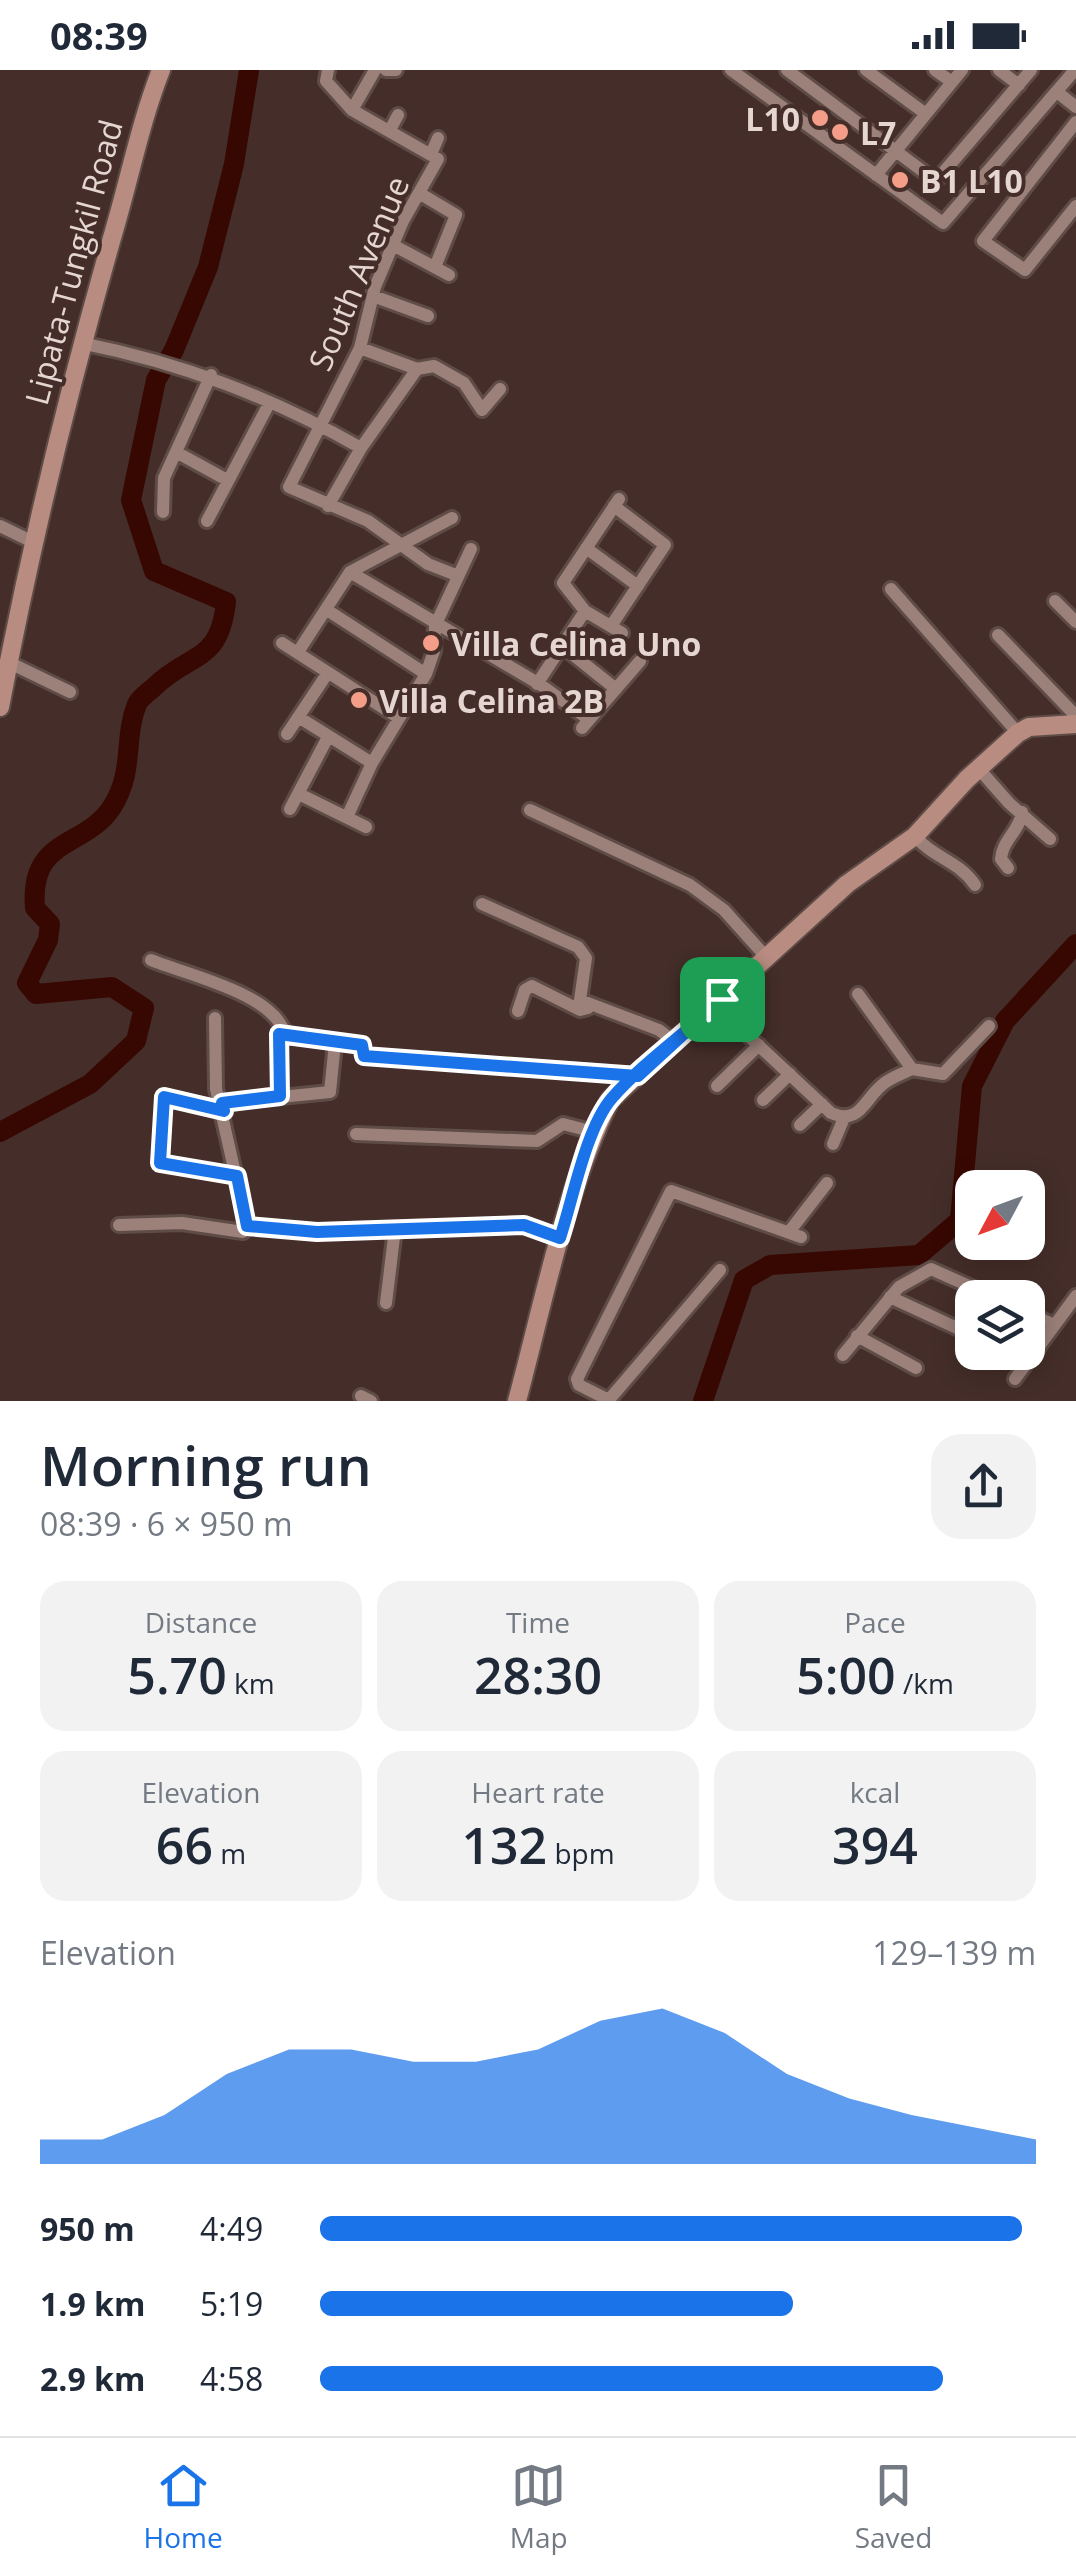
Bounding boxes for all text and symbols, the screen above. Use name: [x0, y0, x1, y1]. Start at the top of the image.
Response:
text: 08:39: [50, 9, 148, 61]
place label: L10: [745, 97, 800, 140]
marker: L10: [809, 107, 831, 129]
place label: L7: [860, 111, 896, 154]
street label: Lipata-Tungkil Road: [14, 115, 132, 409]
marker: L7: [829, 121, 851, 143]
place label: B1 L10: [920, 159, 1023, 202]
street label: South Avenue: [298, 169, 418, 377]
marker: B1 L10: [889, 169, 911, 191]
place label: Villa Celina Uno: [451, 622, 701, 665]
marker: Villa Celina Uno: [420, 632, 442, 654]
place label: Villa Celina 2B: [379, 679, 604, 722]
marker: Villa Celina 2B: [348, 689, 370, 711]
pin: [680, 957, 765, 1042]
icon: arrive: [695, 972, 750, 1027]
north arrow: [955, 1170, 1045, 1260]
map controls: [955, 1170, 1045, 1370]
button: layers: [955, 1280, 1045, 1370]
text: Morning run: [40, 1427, 372, 1502]
button: share: [931, 1434, 1036, 1539]
text: 08:39 · 6 × 950 m: [40, 1502, 293, 1545]
text: Distance: [145, 1603, 257, 1641]
text: Time: [506, 1603, 570, 1641]
text: Pace: [844, 1603, 906, 1641]
text: 5.70: [127, 1641, 227, 1709]
text: 28:30: [474, 1641, 602, 1709]
text: 5:00: [796, 1641, 896, 1709]
text: km: [227, 1664, 275, 1702]
text: /km: [896, 1664, 954, 1702]
text: Elevation: [142, 1773, 260, 1811]
text: Heart rate: [471, 1773, 605, 1811]
text: kcal: [850, 1773, 900, 1811]
text: 66: [156, 1811, 213, 1879]
text: 132: [461, 1811, 547, 1879]
text: 394: [832, 1811, 918, 1879]
text: m: [213, 1834, 246, 1872]
text: bpm: [547, 1834, 615, 1872]
text: Elevation: [40, 1931, 176, 1974]
text: 129–139 m: [872, 1931, 1036, 1974]
text: 950 m: [40, 2207, 135, 2250]
text: 4:49: [200, 2207, 263, 2250]
text: 1.9 km: [40, 2282, 145, 2325]
text: 5:19: [200, 2282, 263, 2325]
text: 2.9 km: [40, 2357, 145, 2400]
text: 4:58: [200, 2357, 263, 2400]
tab: Home: [144, 2458, 223, 2556]
tab: Map: [510, 2458, 568, 2556]
tab: Saved: [855, 2458, 932, 2556]

